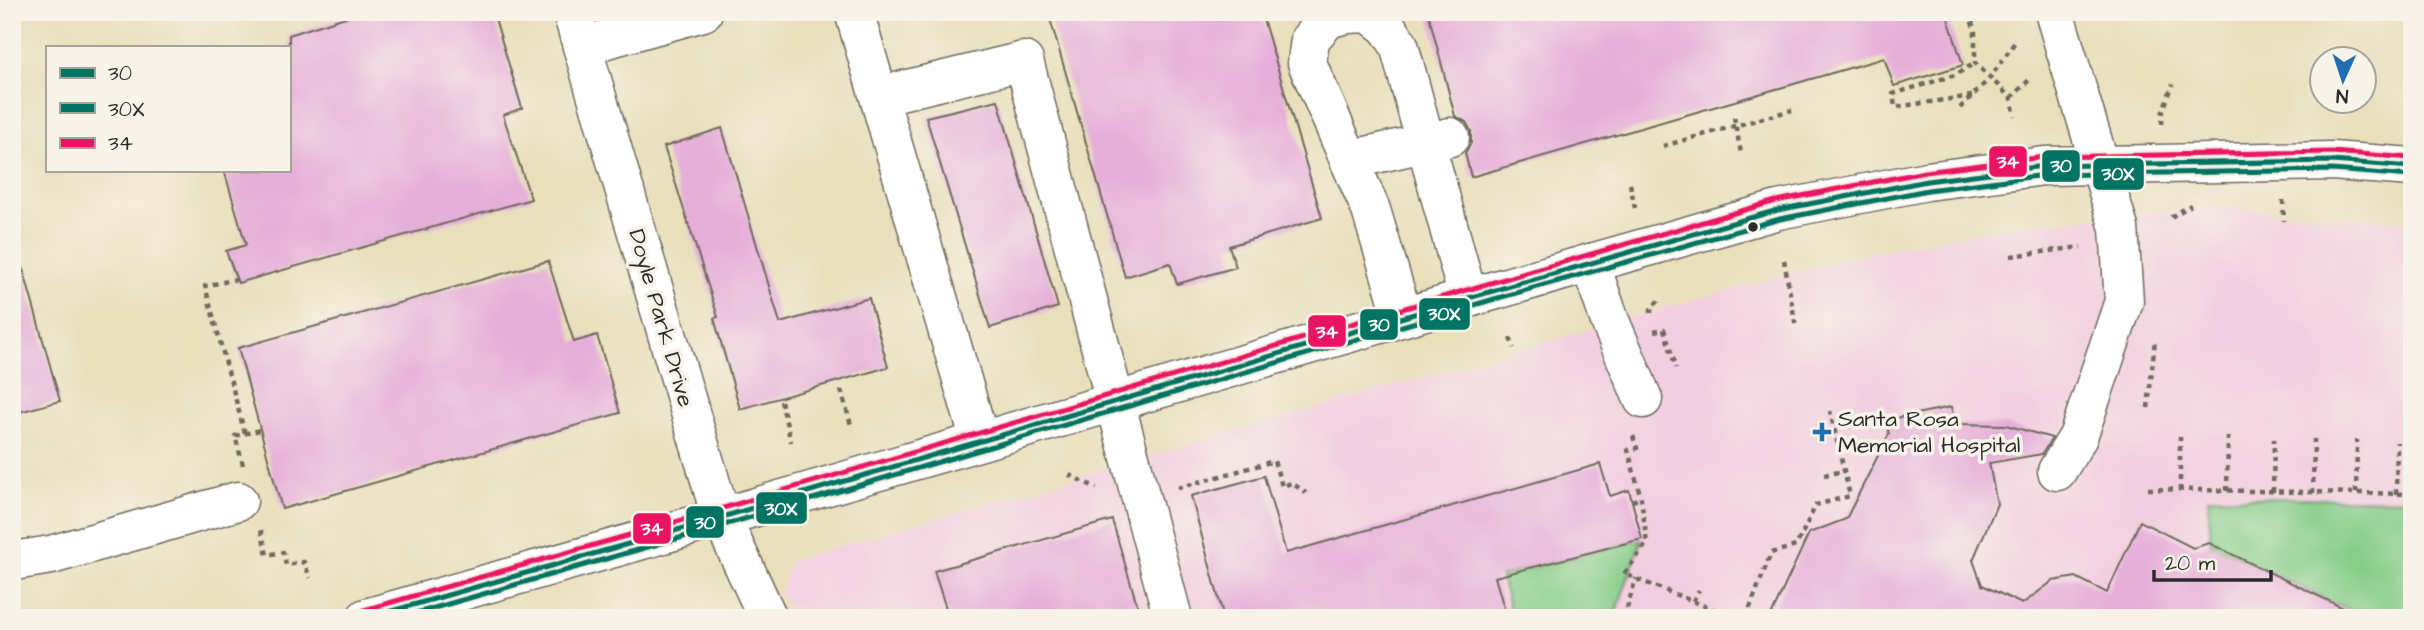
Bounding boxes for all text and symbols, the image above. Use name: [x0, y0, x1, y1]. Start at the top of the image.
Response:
legend: [46, 46, 290, 172]
north arrow: [2308, 46, 2378, 116]
text: 30: [108, 59, 132, 88]
text: N: [2335, 82, 2349, 109]
text: 30X: [108, 95, 145, 124]
text: 34: [108, 129, 133, 158]
line badge: 34: [1988, 145, 2028, 178]
text: 34: [1996, 149, 2019, 176]
line badge: 30: [2041, 149, 2081, 183]
text: 30: [2049, 153, 2072, 180]
line badge: 30X: [2092, 157, 2145, 191]
text: 30X: [2100, 161, 2135, 188]
unlabelled marker: [1746, 220, 1760, 234]
street label: Doyle Park Drive: [619, 225, 702, 411]
line badge: 30X: [1418, 297, 1471, 331]
text: 30X: [1426, 301, 1461, 328]
line badge: 30: [1359, 308, 1399, 341]
text: 30: [1367, 312, 1390, 339]
line badge: 34: [1307, 314, 1347, 348]
text: 34: [1315, 319, 1338, 346]
place label: Santa Rosa Memorial Hospital: [1838, 403, 2020, 461]
marker: Santa Rosa Memorial Hospital: [1812, 422, 1832, 442]
line badge: 30X: [755, 491, 808, 525]
text: 30X: [763, 496, 798, 523]
line badge: 30: [685, 505, 725, 539]
text: 30: [693, 510, 716, 537]
line badge: 34: [632, 512, 672, 545]
text: 34: [640, 516, 663, 543]
scale bar: [2154, 539, 2272, 583]
text: 20 m: [2165, 549, 2216, 578]

